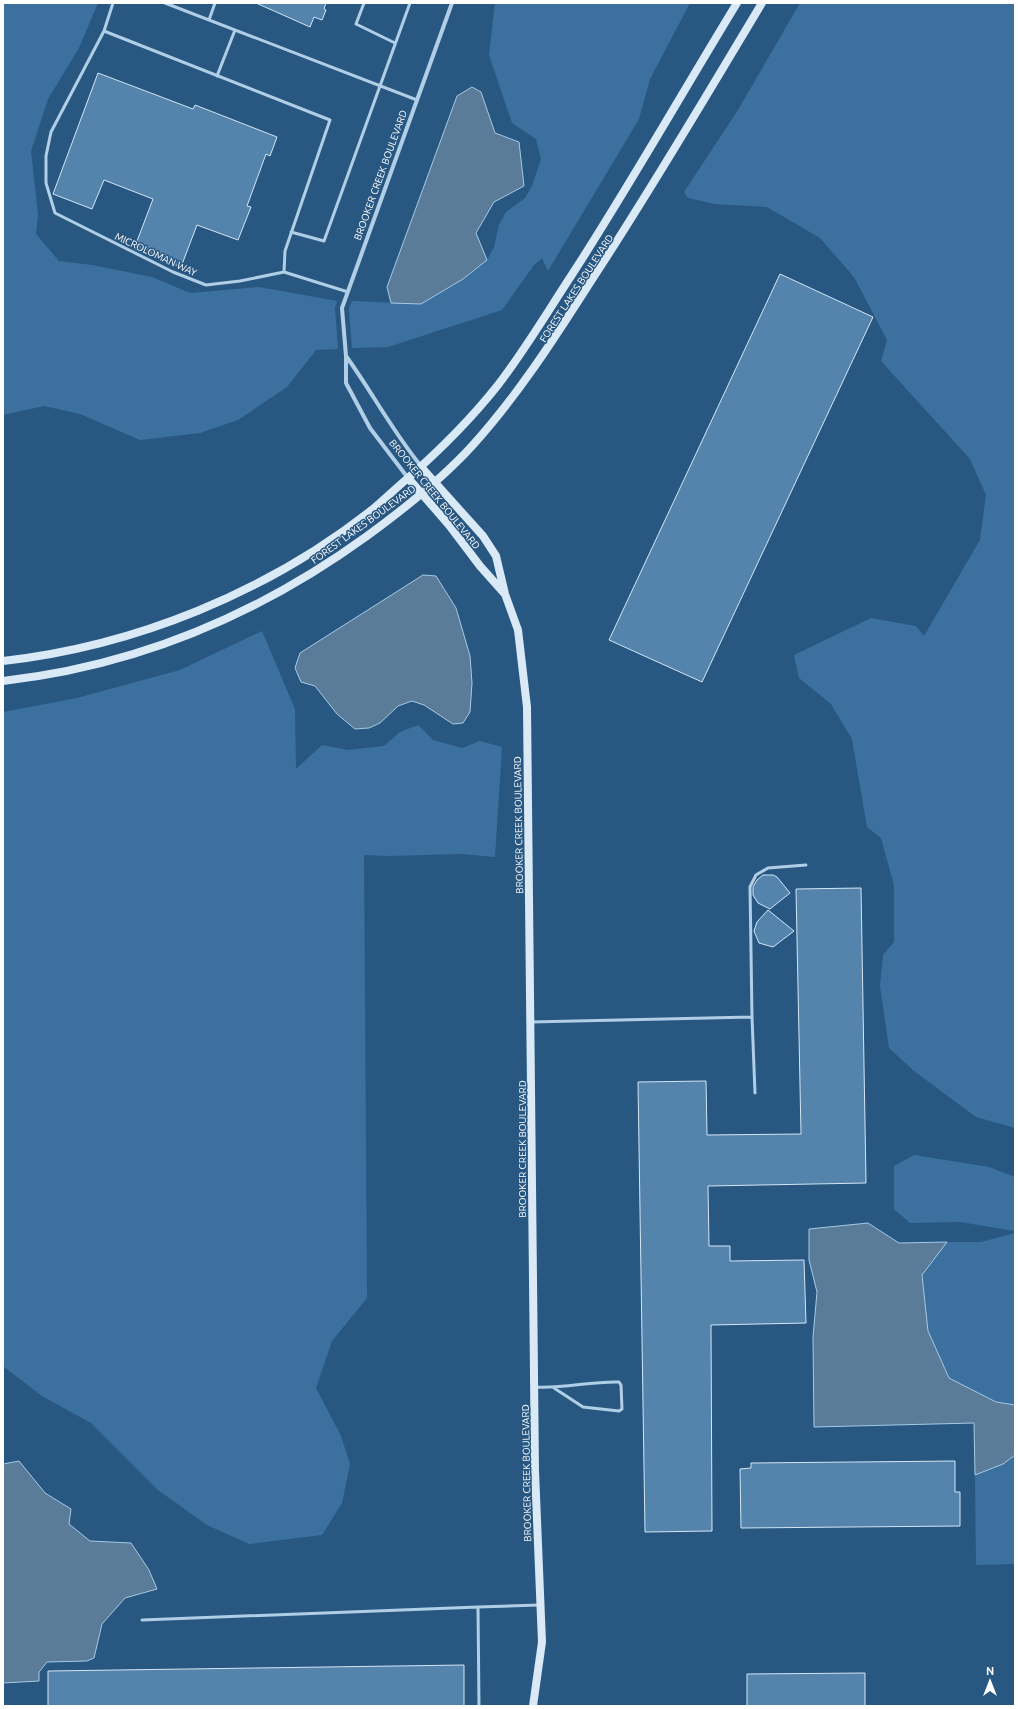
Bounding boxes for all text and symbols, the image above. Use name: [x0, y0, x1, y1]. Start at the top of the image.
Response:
street label: BROOKER CREEK BOULEVARD: [352, 109, 409, 242]
street label: MICROLOMAN WAY: [113, 231, 199, 278]
street label: FOREST LAKES BOULEVARD: [537, 232, 615, 344]
street label: BROOKER CREEK BOULEVARD: [387, 437, 482, 551]
street label: FOREST LAKES BOULEVARD: [309, 483, 418, 566]
street label: BROOKER CREEK BOULEVARD: [512, 756, 525, 894]
street label: BROOKER CREEK BOULEVARD: [517, 1080, 528, 1218]
street label: BROOKER CREEK BOULEVARD: [520, 1404, 533, 1542]
north arrow: [970, 1661, 1010, 1701]
text: N: [986, 1665, 994, 1677]

